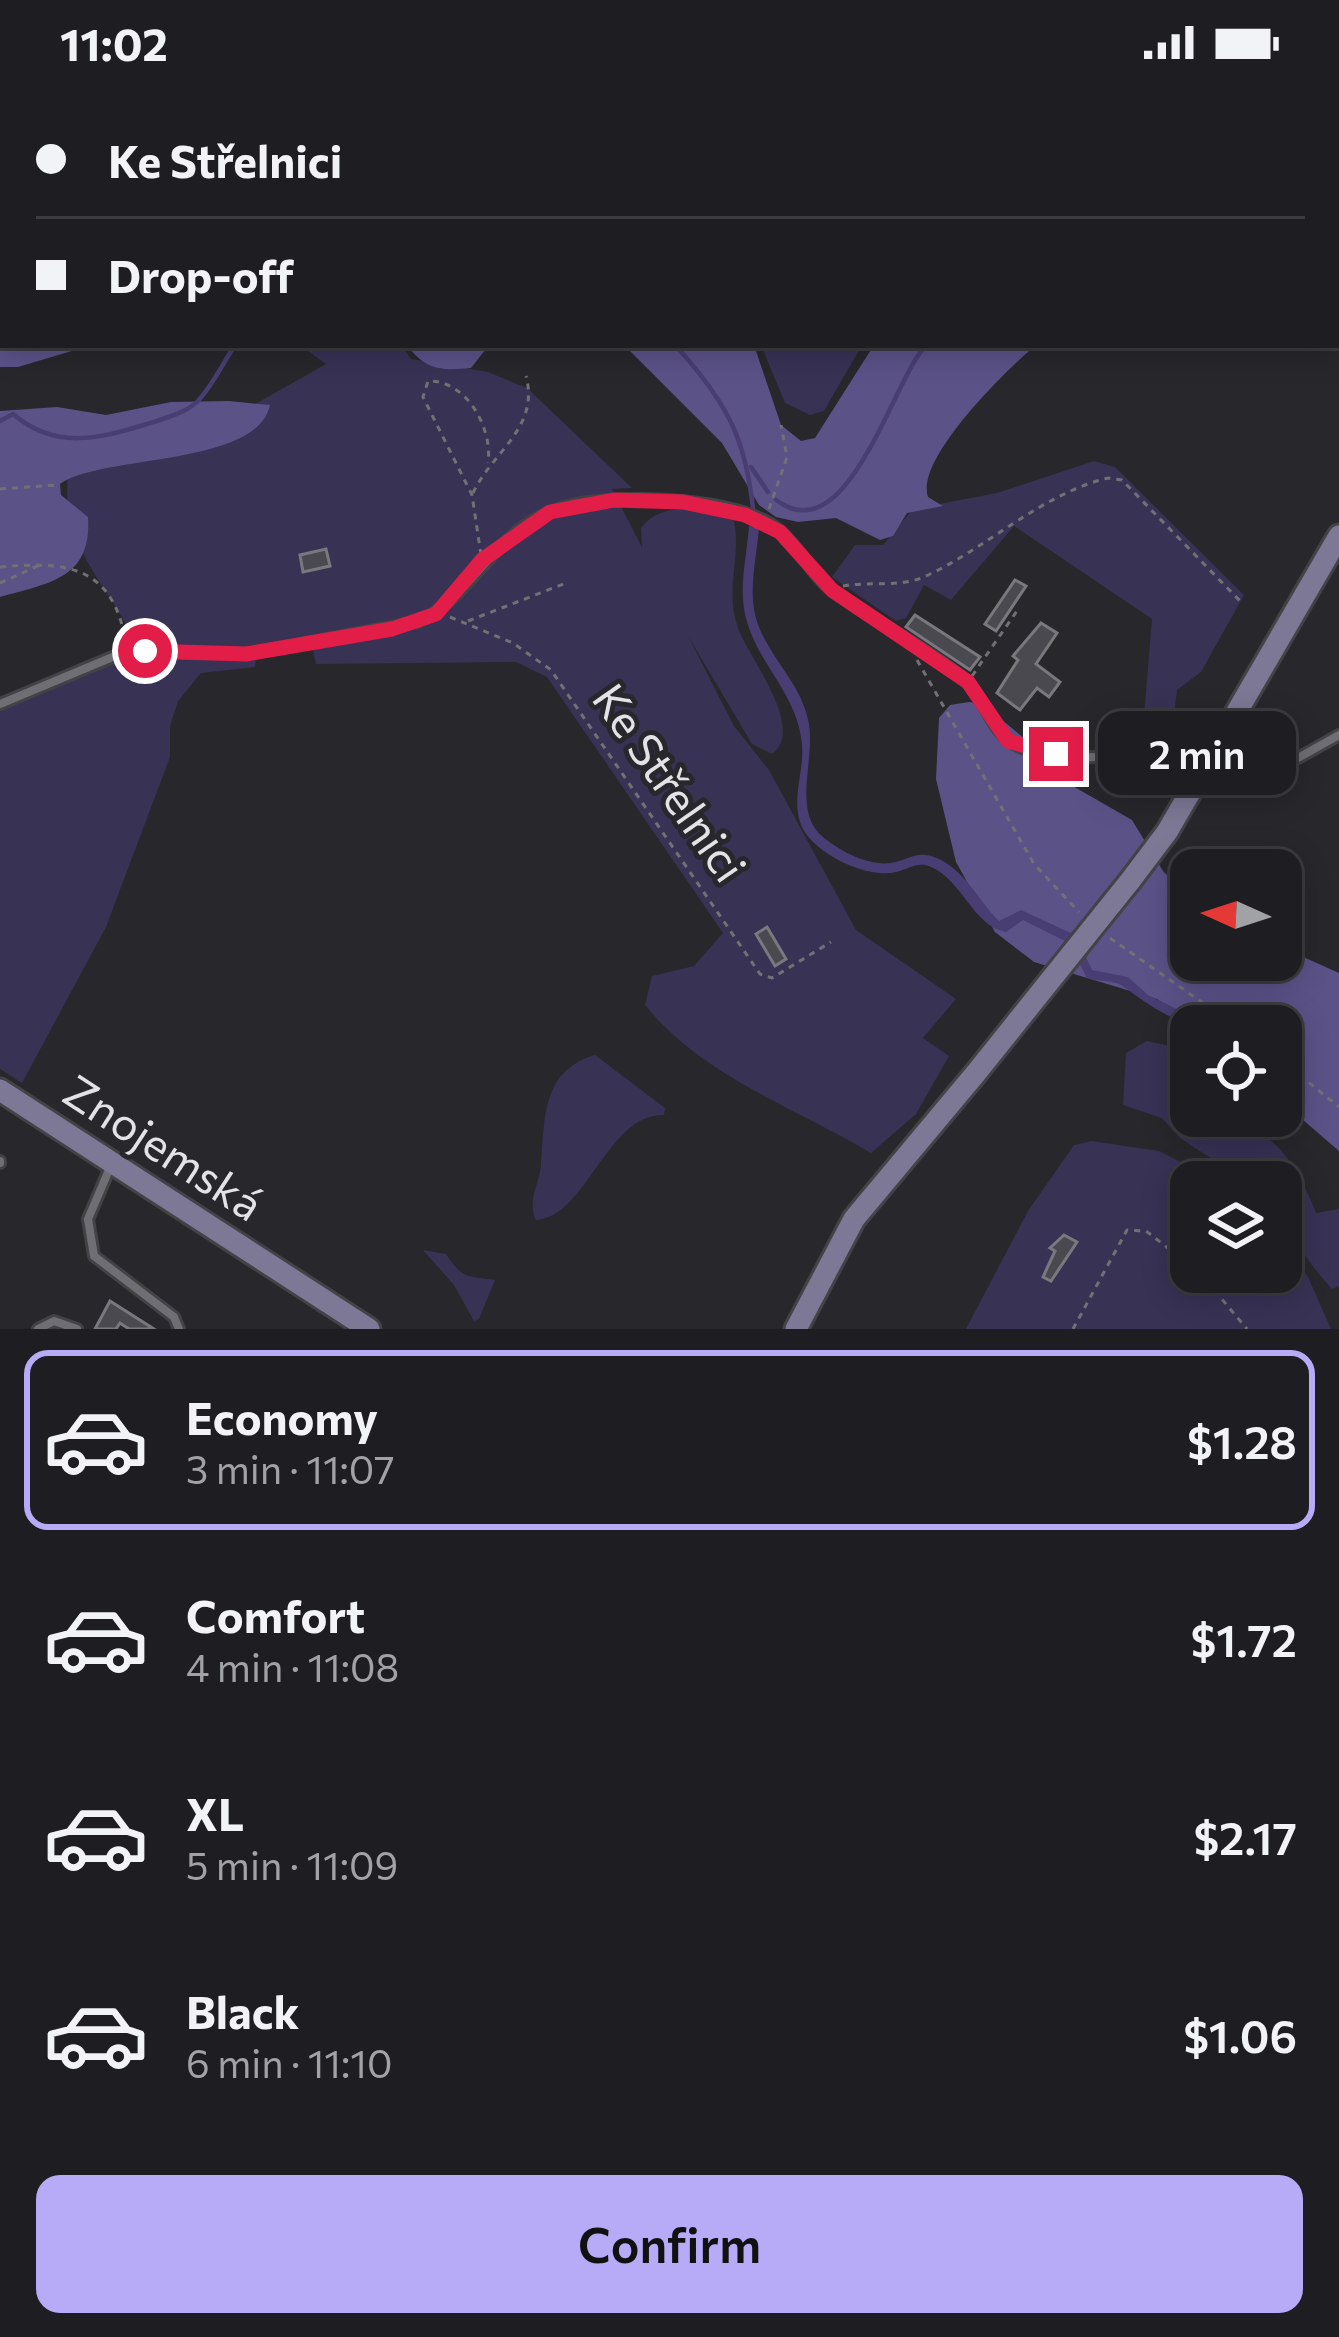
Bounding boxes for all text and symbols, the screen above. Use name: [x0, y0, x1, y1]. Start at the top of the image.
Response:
text: 11:02: [60, 15, 168, 70]
text: Ke Střelnici: [108, 132, 342, 187]
text: Drop-off: [108, 247, 294, 302]
route start: [118, 624, 172, 678]
street label: Ke Střelnici: [583, 672, 759, 891]
callout: 2 min: [1098, 712, 1296, 796]
route end: [1029, 727, 1083, 781]
text: 2 min: [1149, 729, 1245, 777]
north arrow: [1170, 849, 1302, 981]
map controls: [1170, 849, 1302, 1293]
button: locate: [1170, 1005, 1302, 1137]
street label: Znojemská: [55, 1061, 274, 1230]
button: layers: [1170, 1161, 1302, 1293]
icon: car: [42, 1386, 150, 1494]
text: Economy: [186, 1389, 378, 1444]
text: $1.28: [1187, 1413, 1297, 1468]
text: 3 min · 11:07: [186, 1444, 395, 1492]
icon: car: [42, 1584, 150, 1692]
text: Comfort: [186, 1587, 365, 1642]
text: $1.72: [1191, 1611, 1297, 1666]
text: 4 min · 11:08: [186, 1642, 399, 1690]
icon: car: [42, 1782, 150, 1890]
text: XL: [186, 1785, 244, 1840]
text: $2.17: [1193, 1809, 1297, 1864]
text: 5 min · 11:09: [186, 1840, 398, 1888]
icon: car: [42, 1980, 150, 2088]
text: Black: [186, 1983, 299, 2038]
text: $1.06: [1183, 2007, 1297, 2062]
text: 6 min · 11:10: [186, 2038, 392, 2086]
button: Confirm: [36, 2175, 1303, 2313]

